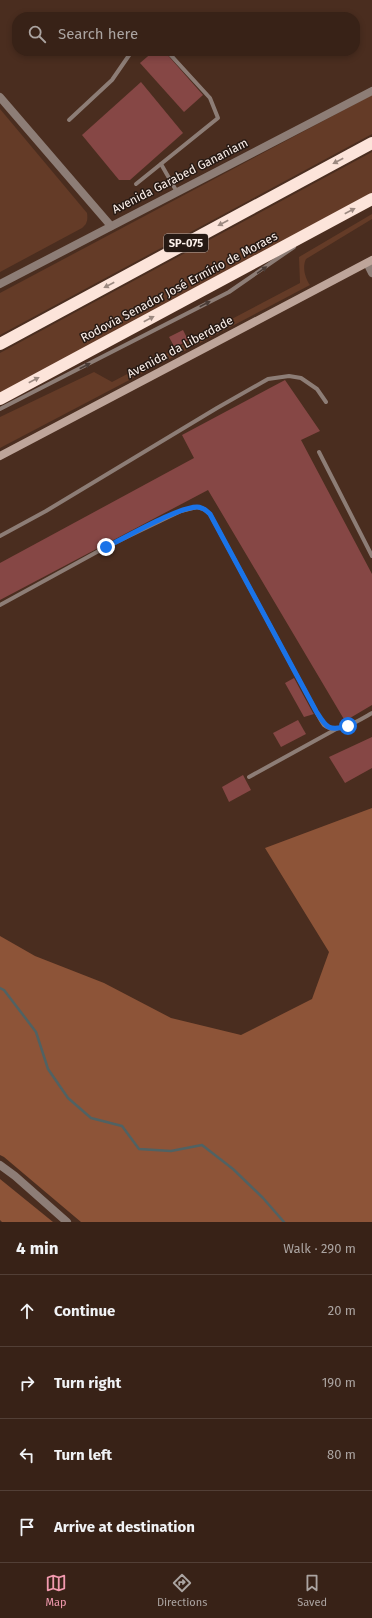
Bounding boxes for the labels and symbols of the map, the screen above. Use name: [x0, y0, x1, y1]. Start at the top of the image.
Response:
street label: Avenida Garabed Gananiam: [110, 136, 250, 216]
one-way arrow: [332, 158, 344, 165]
one-way arrow: [344, 208, 356, 215]
one-way arrow: [217, 220, 229, 227]
street label: Rodovia Senador José Ermírio de Moraes: [78, 229, 280, 345]
road number: SP-075: [164, 234, 208, 252]
one-way arrow: [256, 266, 267, 273]
one-way arrow: [103, 282, 115, 288]
one-way arrow: [199, 301, 211, 308]
street label: Avenida da Liberdade: [125, 313, 235, 381]
one-way arrow: [143, 316, 155, 322]
one-way arrow: [79, 363, 91, 369]
one-way arrow: [29, 377, 40, 384]
route end: [97, 538, 115, 556]
route start: [339, 717, 357, 735]

